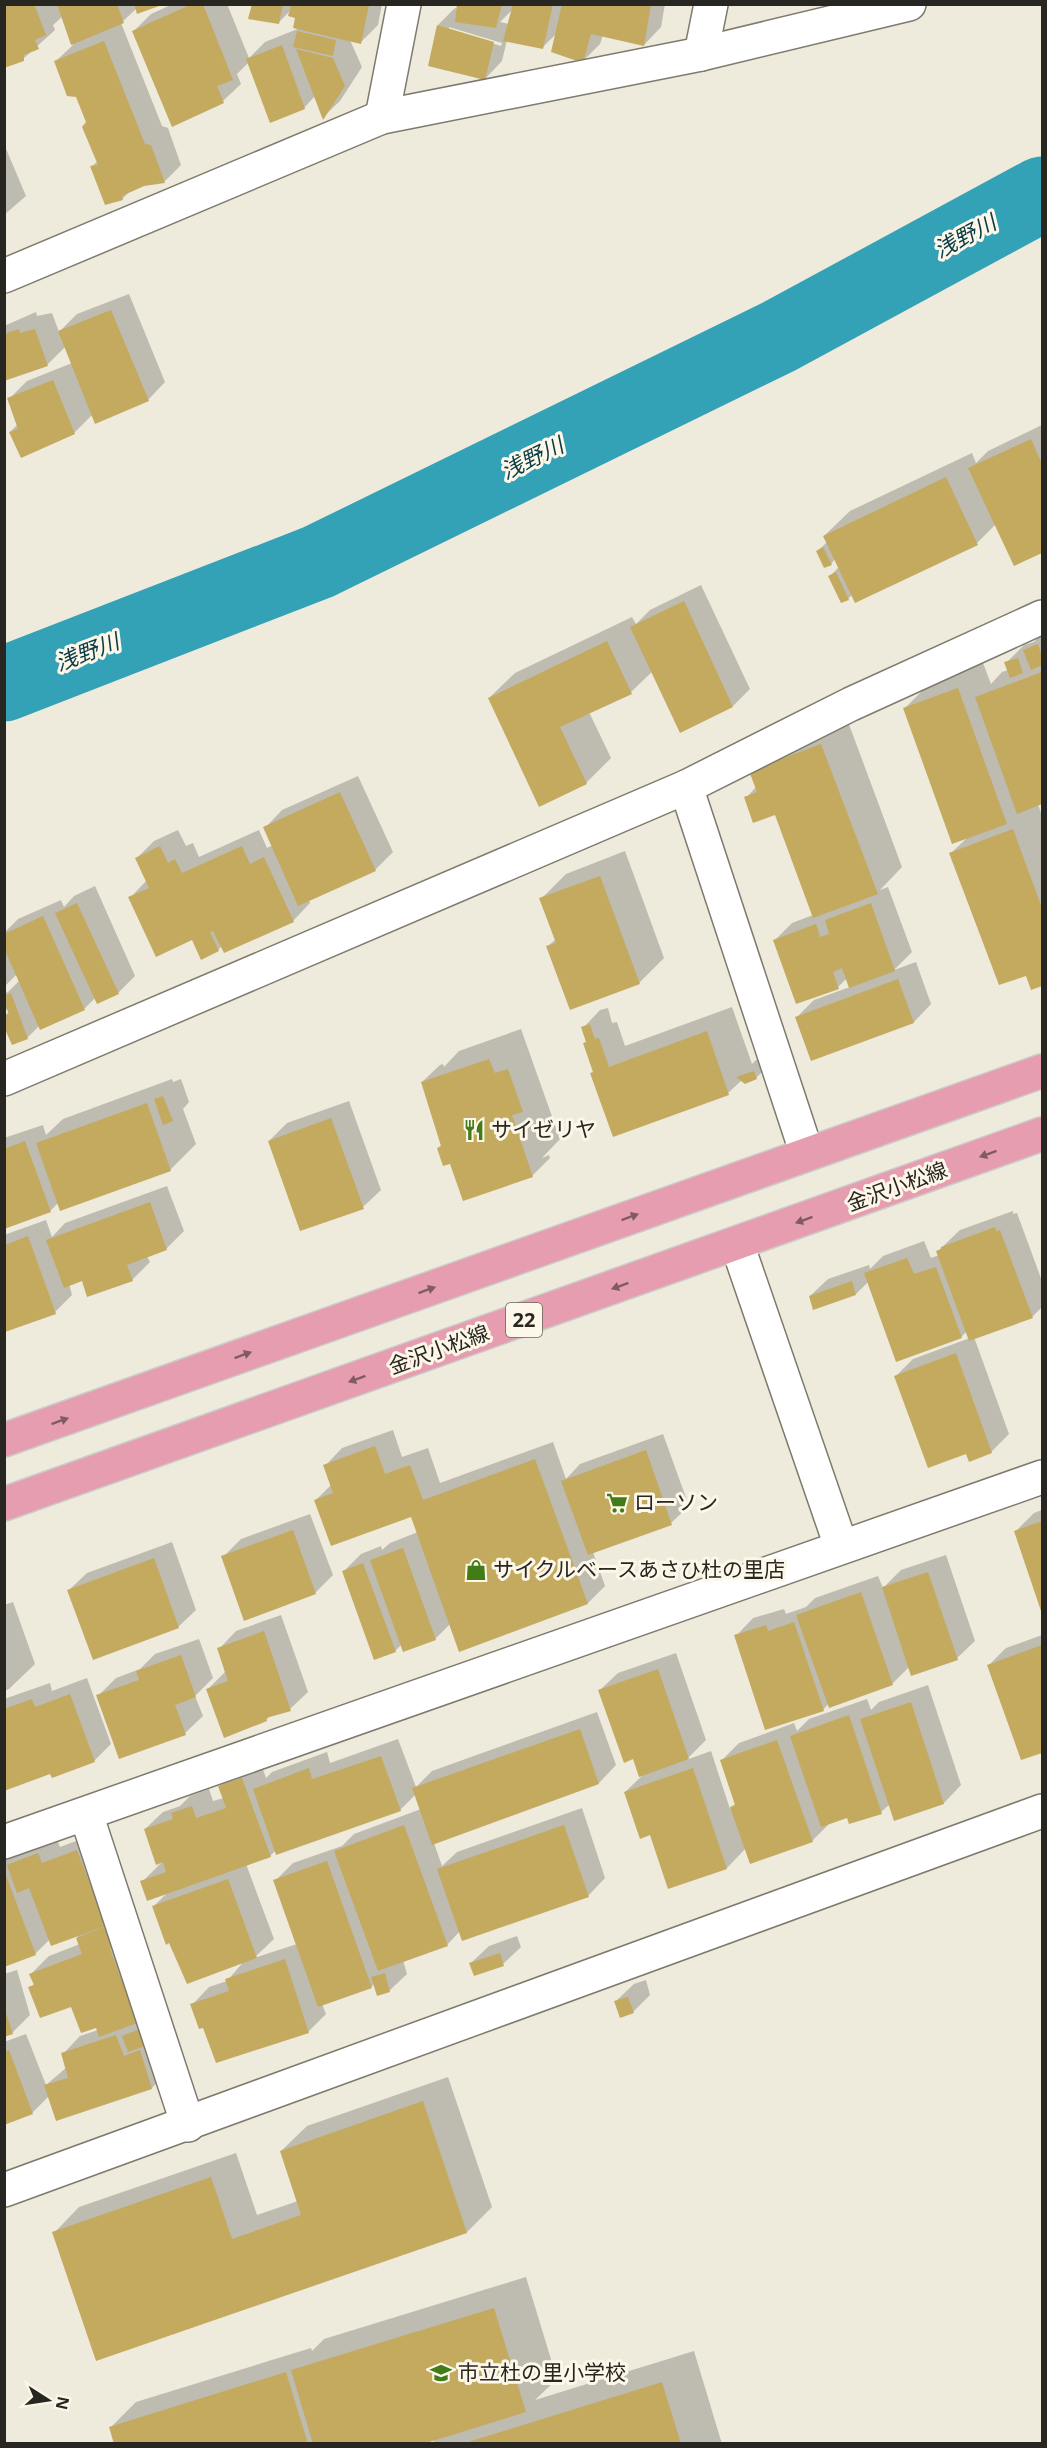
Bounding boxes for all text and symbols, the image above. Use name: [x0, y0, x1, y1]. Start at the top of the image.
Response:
water label: 浅野川: [928, 205, 1002, 264]
water label: 浅野川: [495, 428, 570, 485]
water label: 浅野川: [50, 625, 125, 677]
place label: サイゼリヤ: [491, 1115, 596, 1143]
restaurant icon: サイゼリヤ: [462, 1118, 486, 1142]
one-way arrow: [978, 1150, 996, 1160]
street label: 金沢小松線: [843, 1155, 951, 1217]
one-way arrow: [622, 1212, 640, 1222]
one-way arrow: [795, 1216, 813, 1226]
one-way arrow: [611, 1281, 629, 1291]
one-way arrow: [418, 1284, 436, 1294]
road number: 22: [506, 1303, 542, 1337]
street label: 金沢小松線: [385, 1318, 493, 1380]
one-way arrow: [234, 1350, 252, 1360]
one-way arrow: [348, 1374, 366, 1384]
one-way arrow: [51, 1415, 69, 1425]
place label: ローソン: [634, 1488, 718, 1516]
supermarket icon: ローソン: [605, 1491, 629, 1515]
place label: サイクルベースあさひ杜の里店: [493, 1555, 785, 1583]
shop icon: サイクルベースあさひ杜の里店: [464, 1558, 488, 1582]
place label: 市立杜の里小学校: [458, 2358, 626, 2386]
school or university icon: 市立杜の里小学校: [429, 2361, 453, 2385]
north arrow: [18, 2370, 78, 2430]
text: N: [51, 2394, 75, 2412]

